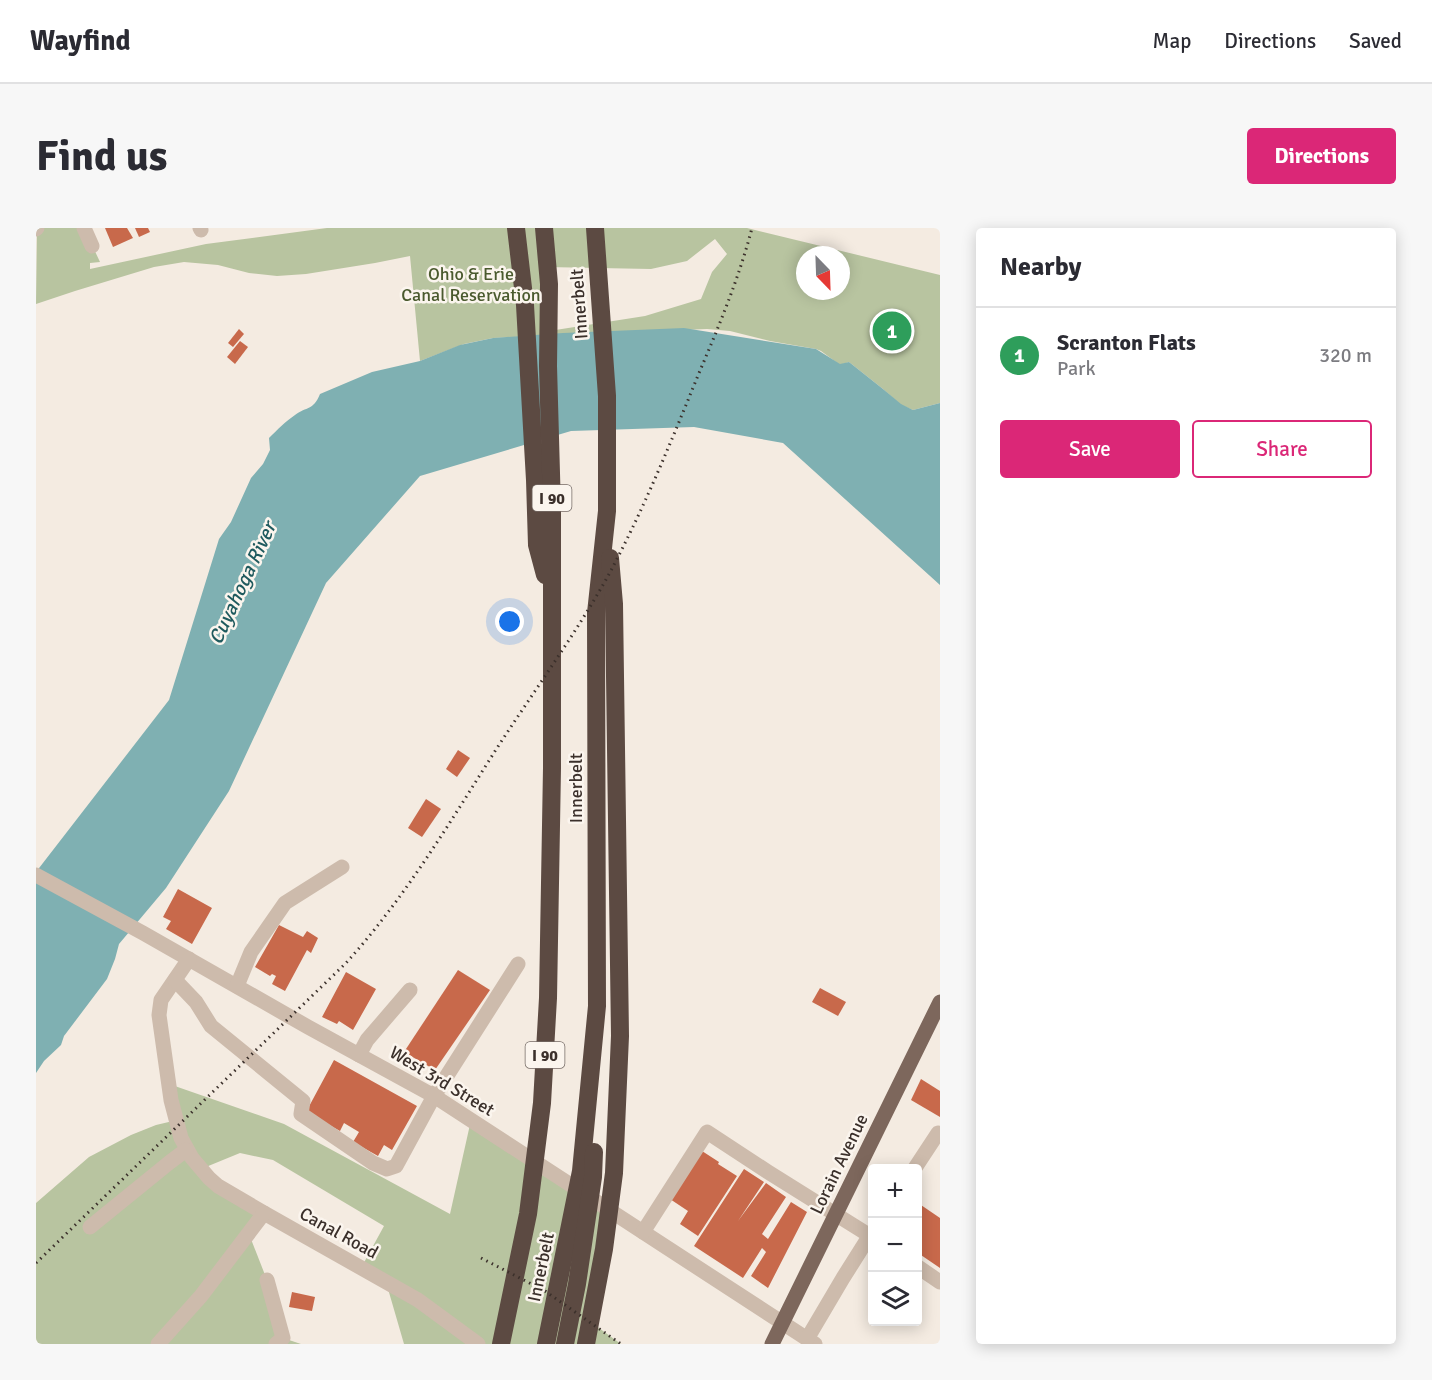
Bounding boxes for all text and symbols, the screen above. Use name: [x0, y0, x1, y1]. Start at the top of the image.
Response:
text: Wayfind: [30, 24, 131, 58]
text: Map: [1153, 28, 1191, 54]
text: Directions: [1224, 28, 1316, 54]
text: Saved: [1349, 28, 1402, 54]
button: Directions: [1247, 128, 1396, 184]
text: Find us: [36, 131, 167, 182]
north arrow: [796, 246, 850, 300]
text: Nearby: [1000, 251, 1081, 283]
park label: Ohio & Erie Canal Reservation: [401, 263, 541, 306]
street label: Innerbelt: [566, 268, 592, 340]
pin: 1: [872, 308, 912, 354]
text: Scranton Flats: [1057, 329, 1196, 356]
text: 1: [1014, 343, 1025, 368]
text: 320 m: [1319, 343, 1372, 368]
text: Park: [1057, 356, 1095, 381]
button: Save: [1000, 420, 1180, 478]
button: Share: [1192, 420, 1372, 478]
road number: I 90: [532, 485, 572, 511]
water label: Cuyahoga River: [203, 516, 283, 648]
your location: [495, 607, 524, 636]
street label: Innerbelt: [565, 753, 587, 823]
street label: West 3rd Street: [386, 1041, 498, 1121]
road number: I 90: [526, 1042, 564, 1068]
street label: Lorain Avenue: [805, 1110, 873, 1218]
map controls: [868, 1164, 922, 1326]
button: +: [868, 1164, 922, 1218]
street label: Canal Road: [296, 1202, 382, 1264]
button: −: [868, 1218, 922, 1272]
street label: Innerbelt: [523, 1230, 559, 1304]
button: layers: [868, 1272, 922, 1326]

